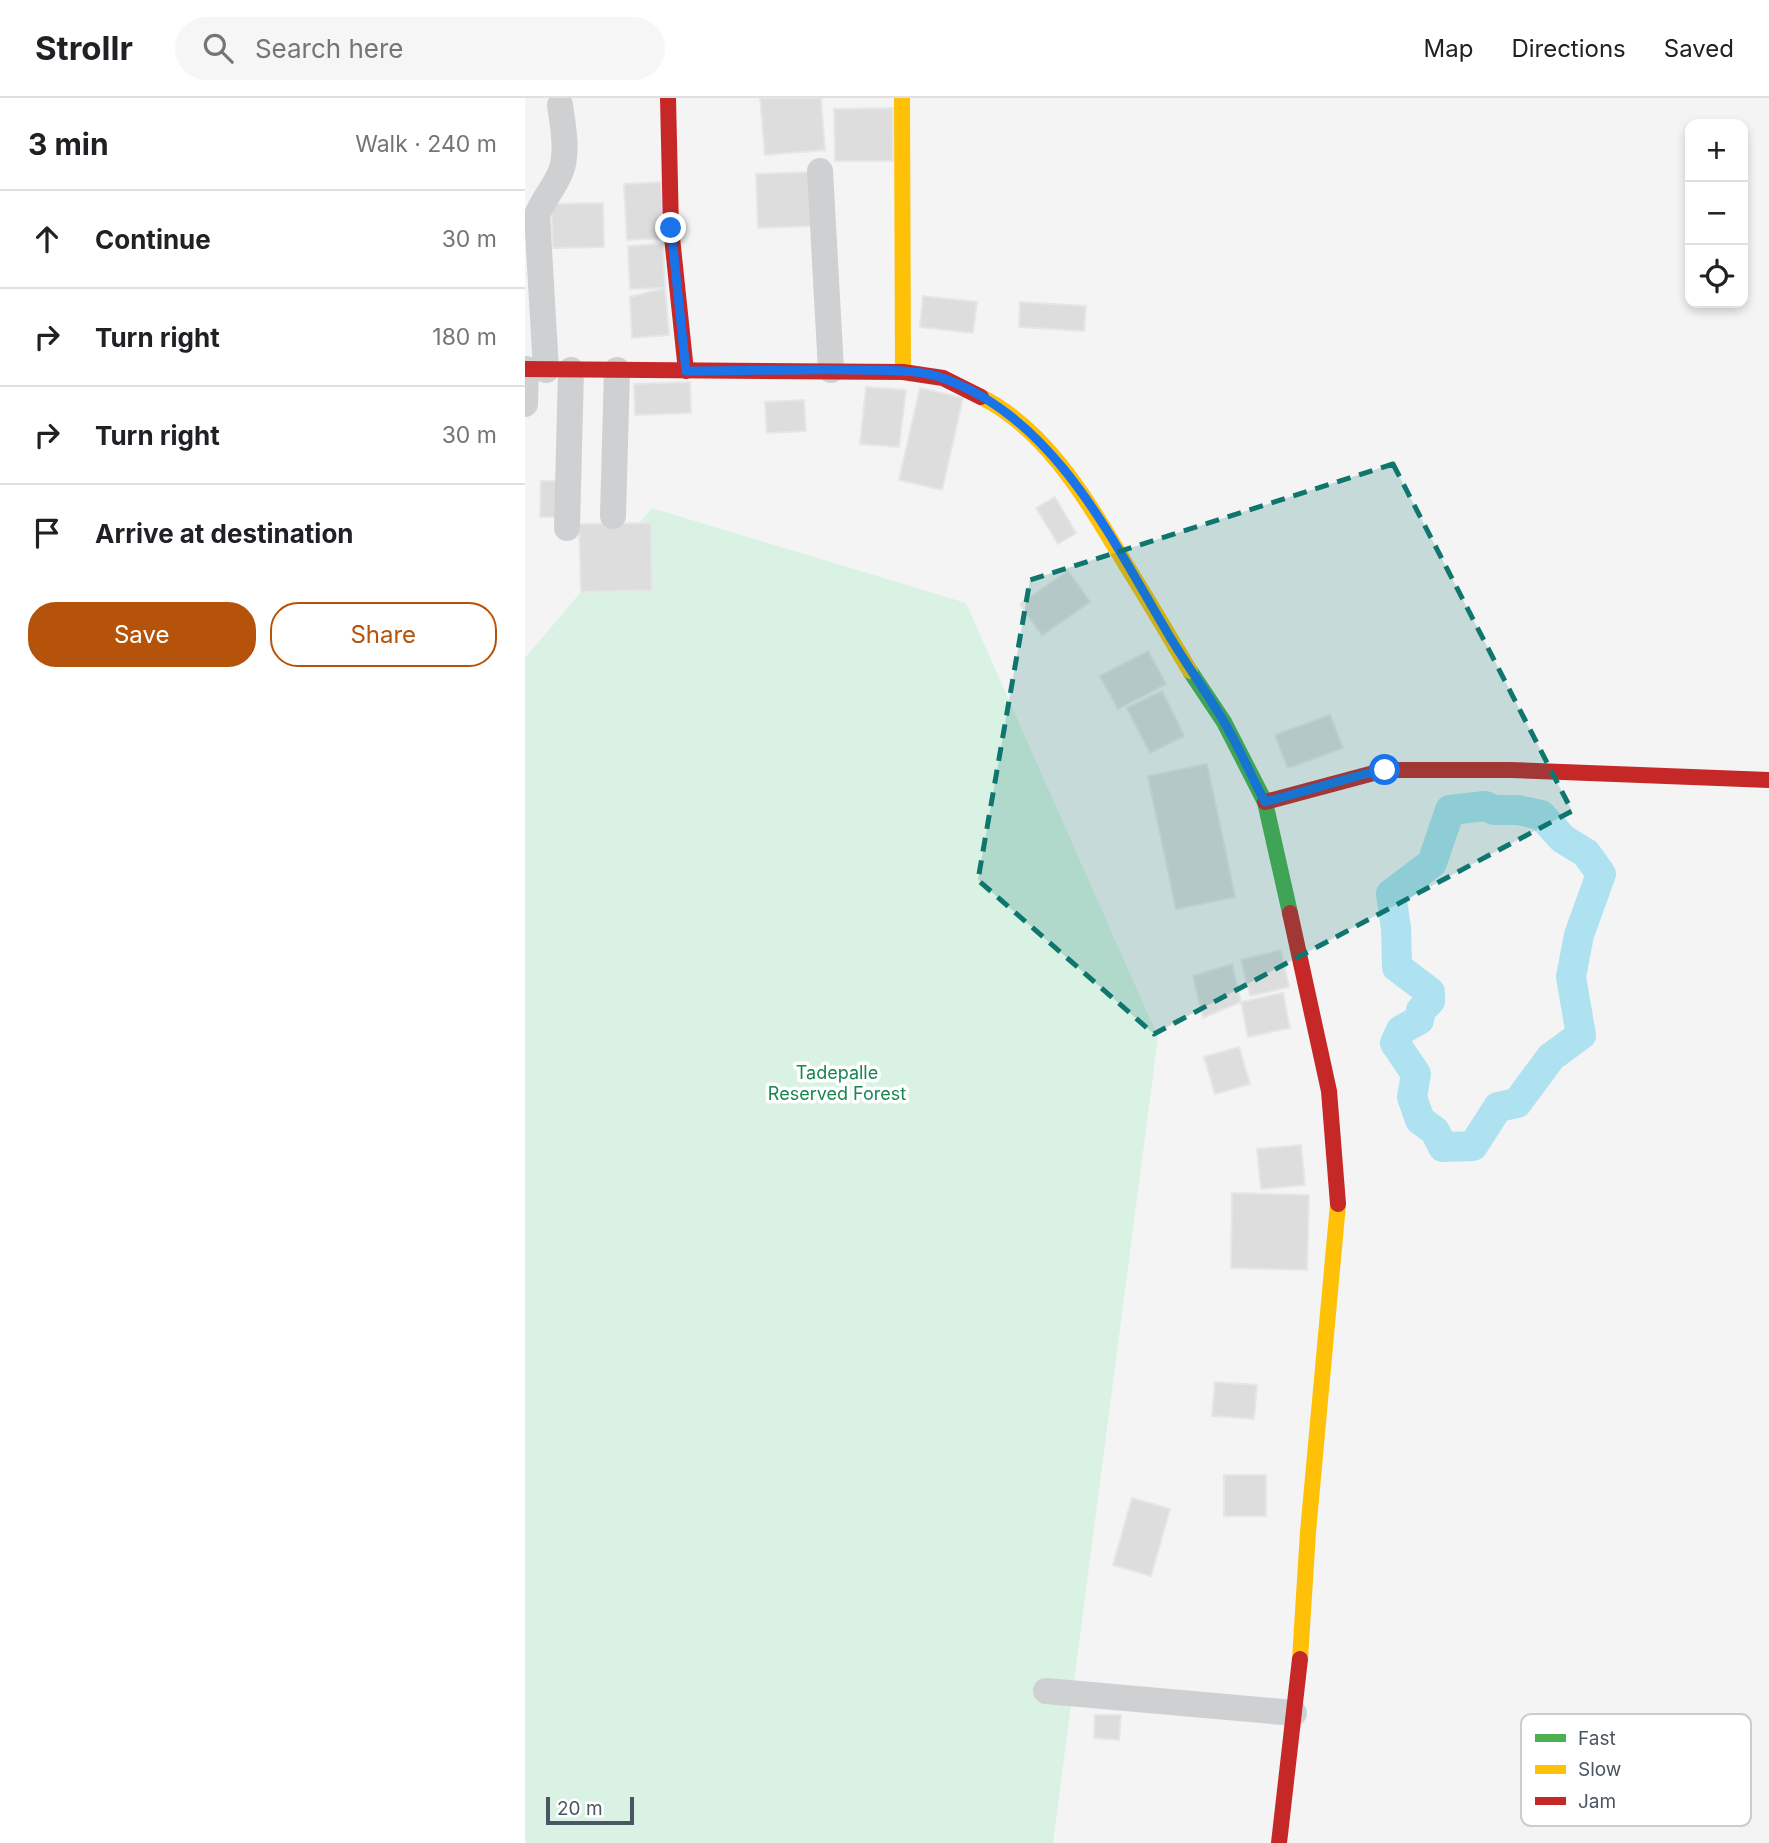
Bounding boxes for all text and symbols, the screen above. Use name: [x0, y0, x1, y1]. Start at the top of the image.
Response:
search box: [175, 17, 665, 80]
text: Strollr: [35, 28, 133, 68]
icon: search: [199, 29, 237, 67]
text: Search here: [255, 33, 404, 64]
text: Map: [1424, 34, 1473, 63]
text: Directions: [1511, 34, 1626, 63]
text: Saved: [1664, 34, 1734, 63]
map controls: [1685, 119, 1748, 308]
button: +: [1685, 119, 1748, 182]
text: 3 min: [28, 126, 109, 162]
text: Walk · 240 m: [355, 130, 497, 158]
button: −: [1685, 182, 1748, 245]
route end: [655, 212, 686, 243]
icon: ahead: [28, 220, 66, 258]
text: Continue: [95, 224, 211, 255]
text: 30 m: [442, 225, 497, 253]
button: locate: [1685, 245, 1748, 308]
icon: right: [28, 318, 66, 356]
text: Turn right: [95, 322, 220, 353]
text: 180 m: [432, 323, 497, 351]
icon: right: [28, 416, 66, 454]
text: Turn right: [95, 420, 220, 451]
text: 30 m: [442, 421, 497, 449]
icon: arrive: [28, 514, 66, 552]
text: Arrive at destination: [95, 518, 354, 549]
button: Save: [28, 602, 256, 667]
button: Share: [270, 602, 497, 667]
route start: [1369, 754, 1400, 785]
park label: Tadepalle Reserved Forest: [768, 1062, 906, 1104]
legend: [1521, 1714, 1751, 1826]
text: Fast: [1578, 1727, 1616, 1750]
text: Slow: [1578, 1758, 1621, 1781]
text: Jam: [1578, 1790, 1616, 1813]
scale bar: [546, 1794, 633, 1826]
text: 20 m: [557, 1797, 603, 1820]

